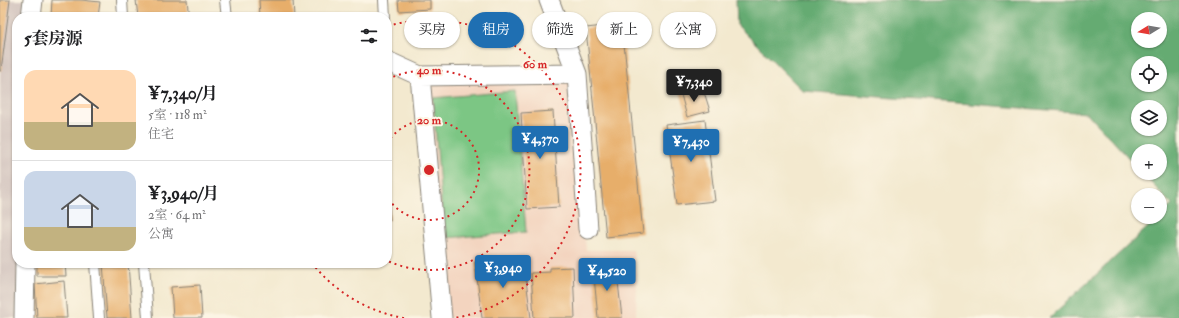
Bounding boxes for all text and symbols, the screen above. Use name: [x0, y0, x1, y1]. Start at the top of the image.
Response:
chip: 买房: [404, 12, 460, 48]
chip: 租房: [468, 12, 524, 48]
chip: 筛选: [532, 12, 588, 48]
chip: 新上: [596, 12, 652, 48]
chip: 公寓: [660, 12, 716, 48]
north arrow: [1131, 12, 1167, 48]
map controls: [1131, 12, 1167, 224]
icon: filters: [358, 25, 380, 47]
text: 5套房源: [24, 28, 82, 49]
button: locate: [1131, 56, 1167, 92]
text: 60 m: [523, 57, 548, 72]
text: 40 m: [416, 63, 442, 78]
pin: ¥7,340: [661, 69, 727, 103]
text: ¥7,340: [675, 74, 713, 90]
text: ¥7,340/月: [148, 83, 218, 104]
icon: home: [56, 86, 104, 134]
button: layers: [1131, 100, 1167, 136]
text: 5室 · 118 m²: [148, 107, 207, 123]
text: 20 m: [417, 113, 442, 128]
text: 住宅: [148, 126, 174, 142]
pin: ¥4,370: [507, 126, 573, 160]
pin: ¥7,430: [658, 129, 724, 163]
text: ¥4,370: [521, 131, 559, 147]
text: ¥7,430: [672, 134, 710, 150]
button: +: [1131, 144, 1167, 180]
centre of rings: [422, 163, 436, 177]
text: ¥3,940/月: [148, 183, 219, 204]
icon: home: [56, 187, 104, 235]
button: −: [1131, 188, 1167, 224]
text: 2室 · 64 m²: [148, 207, 206, 223]
text: 公寓: [148, 226, 174, 242]
pin: ¥3,940: [470, 255, 536, 289]
pin: ¥4,520: [574, 258, 640, 292]
text: ¥3,940: [484, 260, 522, 276]
text: ¥4,520: [588, 263, 626, 279]

